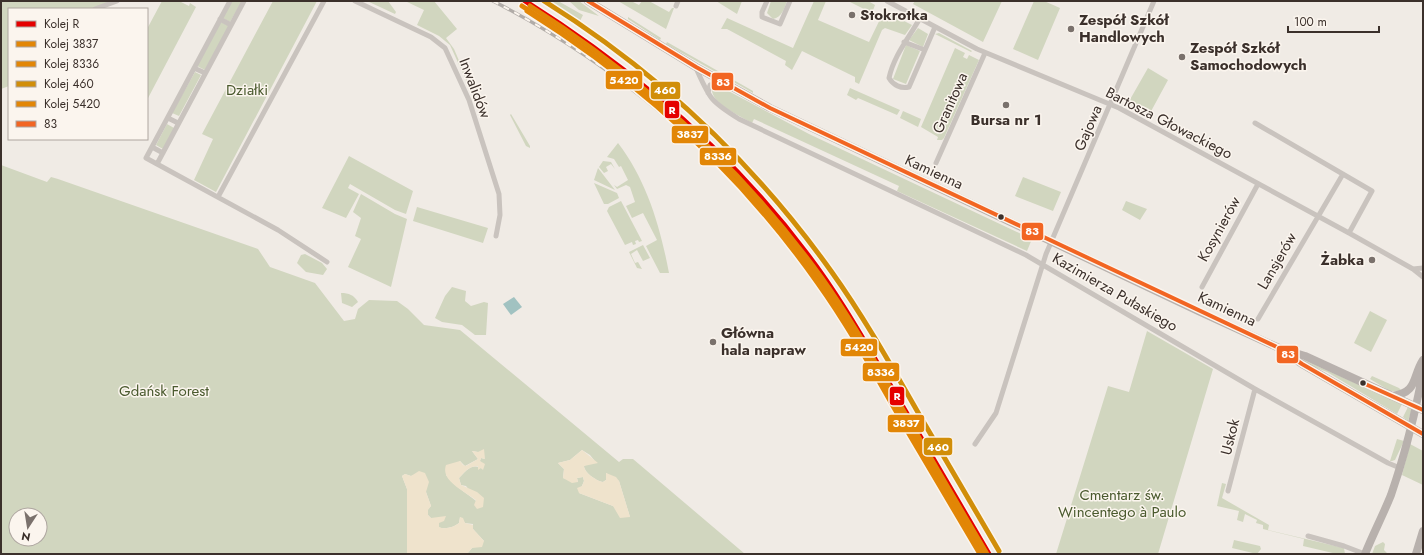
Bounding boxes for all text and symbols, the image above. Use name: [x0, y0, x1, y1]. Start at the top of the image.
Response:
place label: Stokrotka: [860, 4, 928, 26]
legend: [8, 8, 148, 140]
scale bar: [1288, 8, 1379, 34]
place label: Zespół Szkół Handlowych: [1079, 9, 1169, 48]
marker: Stokrotka: [847, 10, 857, 20]
text: 100 m: [1294, 13, 1327, 31]
text: Kolej R: [44, 15, 80, 33]
marker: Zespół Szkół Handlowych: [1066, 24, 1076, 34]
text: Kolej 3837: [44, 35, 99, 53]
place label: Zespół Szkół Samochodowych: [1190, 37, 1307, 76]
marker: Zespół Szkół Samochodowych: [1177, 52, 1187, 62]
text: Kolej 8336: [44, 55, 99, 73]
street label: Inwalidów: [453, 55, 497, 122]
street label: Granitowa: [927, 69, 973, 137]
line badge: 5420: [605, 70, 643, 90]
text: 5420: [609, 72, 639, 88]
line badge: 83: [711, 72, 734, 91]
text: 83: [716, 74, 730, 90]
text: Kolej 460: [44, 75, 94, 93]
park label: Działki: [226, 79, 268, 101]
line badge: 460: [650, 81, 681, 100]
street label: Bartosza Głowackiego: [1102, 81, 1236, 165]
text: 460: [654, 82, 676, 98]
text: Kolej 5420: [44, 95, 100, 113]
line badge: R: [664, 100, 680, 119]
marker: Bursa nr 1: [1001, 100, 1011, 110]
text: R: [668, 102, 676, 118]
street label: Gajowa: [1068, 102, 1108, 154]
place label: Bursa nr 1: [970, 109, 1042, 131]
text: 83: [44, 115, 58, 133]
line badge: 3837: [671, 125, 709, 144]
text: 3837: [676, 126, 704, 142]
line badge: 8336: [699, 147, 737, 166]
text: 8336: [704, 148, 732, 164]
street label: Kamienna: [901, 149, 967, 195]
street label: Kosynierów: [1192, 192, 1246, 266]
unlabelled marker: [996, 212, 1006, 222]
line badge: 83: [1021, 222, 1044, 241]
text: 83: [1025, 223, 1039, 239]
street label: Lansjerów: [1252, 228, 1303, 294]
street label: Kazimierza Pułaskiego: [1048, 247, 1182, 337]
place label: Żabka: [1321, 249, 1364, 271]
marker: Żabka: [1367, 255, 1377, 265]
street label: Kamienna: [1194, 286, 1260, 332]
place label: Główna hala napraw: [721, 322, 806, 361]
marker: Główna hala napraw: [708, 337, 718, 347]
line badge: 5420: [840, 338, 878, 357]
text: 5420: [844, 339, 874, 355]
line badge: 83: [1276, 345, 1299, 364]
text: 83: [1281, 346, 1295, 362]
line badge: 8336: [862, 362, 900, 382]
text: 8336: [867, 364, 895, 380]
unlabelled marker: [1358, 378, 1368, 388]
park label: Gdańsk Forest: [119, 380, 209, 402]
line badge: R: [889, 386, 905, 406]
text: R: [893, 388, 901, 404]
line badge: 3837: [887, 414, 925, 433]
text: 3837: [892, 415, 920, 431]
street label: Uskok: [1215, 416, 1245, 457]
line badge: 460: [923, 437, 953, 456]
text: 460: [927, 439, 949, 455]
park label: Cmentarz św. Wincentego à Paulo: [1058, 484, 1186, 523]
north arrow: [8, 507, 48, 547]
text: N: [20, 528, 32, 546]

